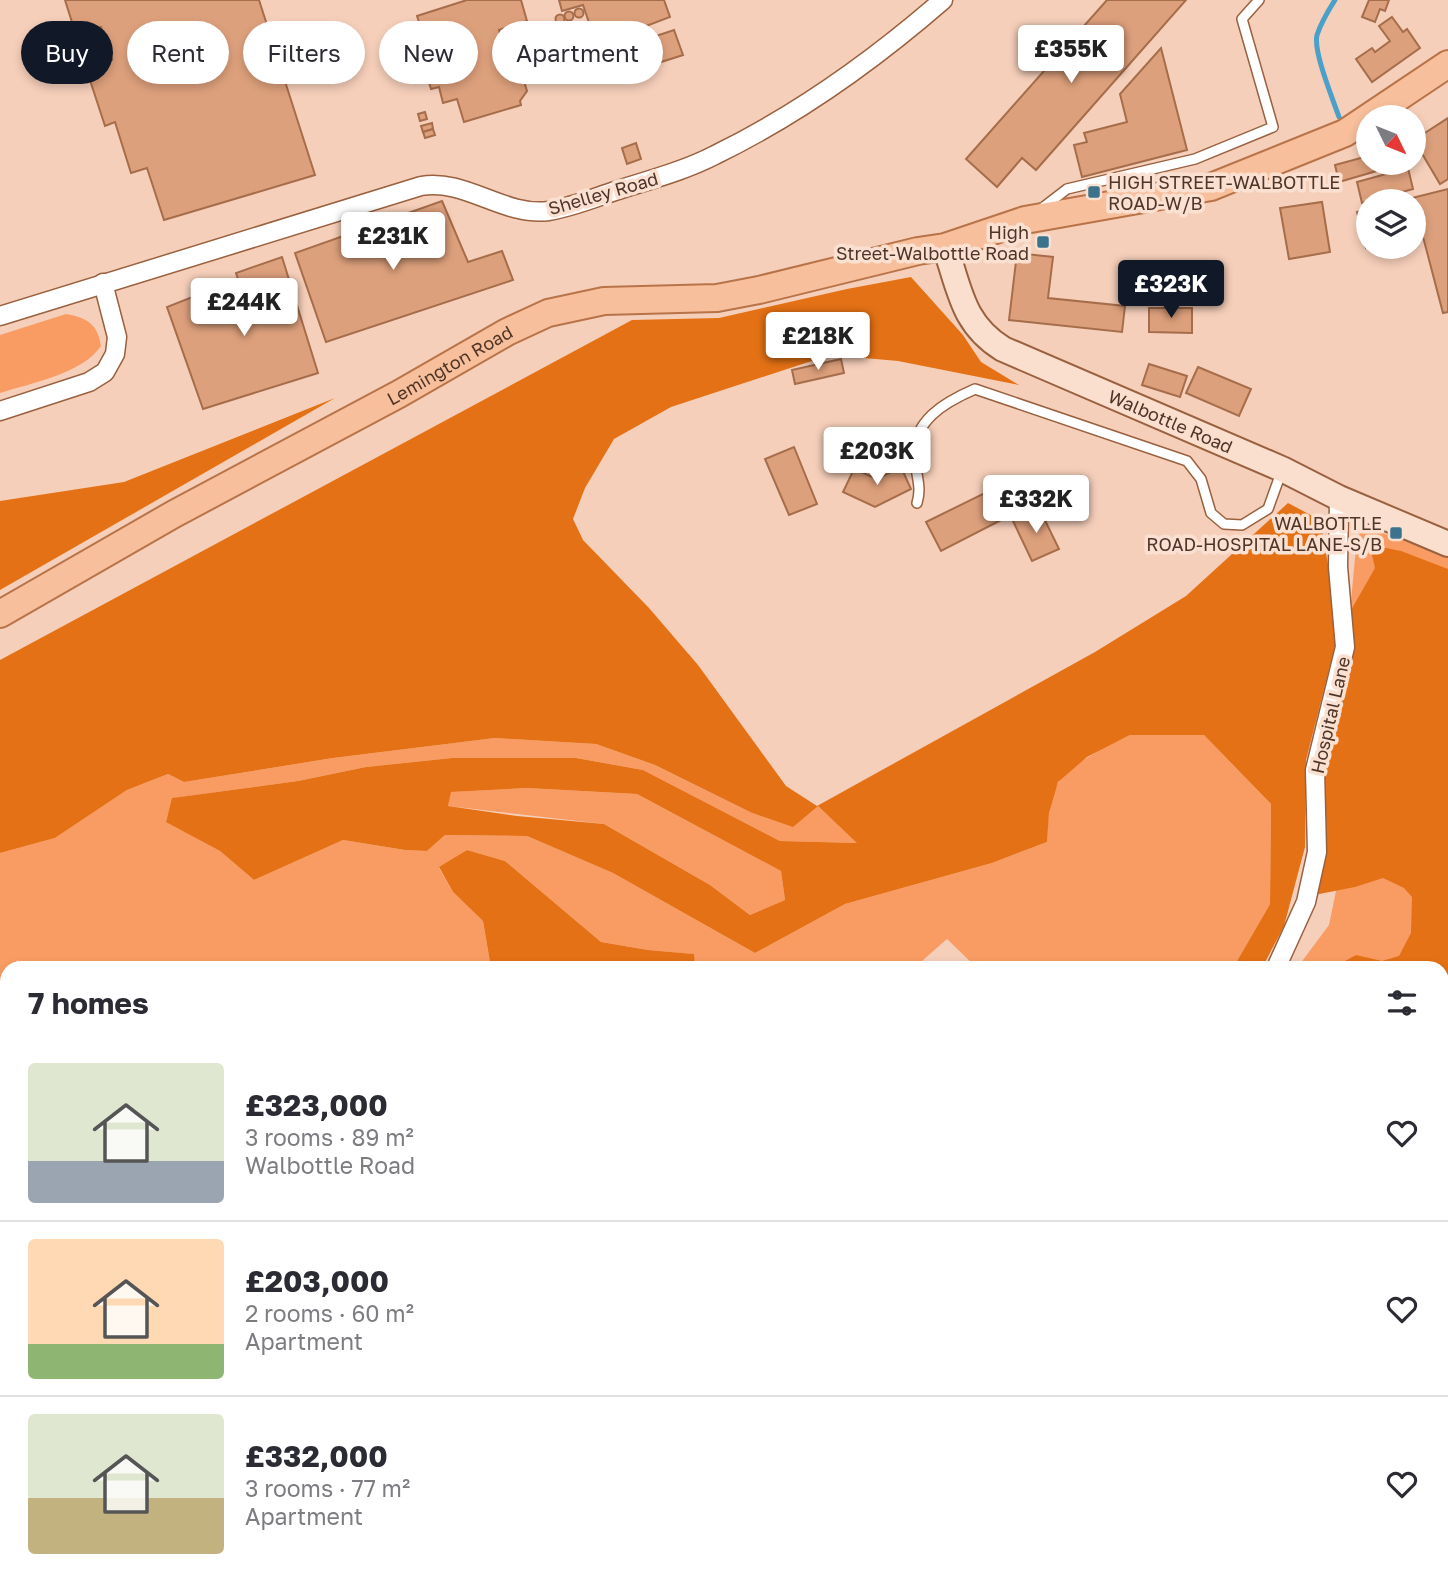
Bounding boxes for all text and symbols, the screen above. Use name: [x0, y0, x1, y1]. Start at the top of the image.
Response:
chip: Buy: [21, 21, 113, 84]
chip: Rent: [127, 21, 229, 84]
chip: Filters: [243, 21, 365, 84]
chip: New: [379, 21, 478, 84]
chip: Apartment: [492, 21, 663, 84]
pin: £355K: [1022, 25, 1120, 85]
text: £355K: [1034, 34, 1108, 62]
north arrow: [1356, 105, 1426, 175]
map controls: [1356, 105, 1426, 259]
street label: Shelley Road: [546, 167, 660, 219]
place label: HIGH STREET-WALBOTTLE ROAD-W/B: [1108, 171, 1340, 214]
marker: HIGH STREET-WALBOTTLE ROAD-W/B: [1086, 184, 1102, 200]
button: layers: [1356, 189, 1426, 259]
pin: £231K: [344, 212, 442, 272]
text: £231K: [357, 221, 429, 249]
place label: High Street-Walbottle Road: [836, 221, 1029, 264]
marker: High Street-Walbottle Road: [1035, 234, 1051, 250]
pin: £323K: [1122, 260, 1220, 320]
text: £323K: [1134, 269, 1208, 297]
pin: £244K: [195, 278, 293, 338]
text: £244K: [207, 287, 281, 315]
pin: £218K: [769, 312, 867, 372]
street label: Lemington Road: [383, 320, 516, 409]
text: £218K: [782, 321, 854, 349]
street label: Walbottle Road: [1105, 385, 1236, 457]
pin: £203K: [828, 428, 926, 487]
text: £203K: [840, 436, 914, 464]
pin: £332K: [987, 476, 1085, 535]
text: £332K: [999, 484, 1073, 512]
place label: WALBOTTLE ROAD-HOSPITAL LANE-S/B: [1146, 512, 1382, 555]
marker: WALBOTTLE ROAD-HOSPITAL LANE-S/B: [1388, 525, 1404, 541]
street label: Hospital Lane: [1306, 654, 1354, 776]
icon: filters: [1383, 984, 1421, 1022]
text: 7 homes: [28, 985, 149, 1021]
text: £323,000: [245, 1087, 388, 1123]
icon: home: [84, 1091, 168, 1175]
icon: heart: [1383, 1114, 1421, 1152]
text: 3 rooms · 89 m²: [245, 1123, 414, 1151]
text: Walbottle Road: [245, 1151, 415, 1179]
text: £203,000: [245, 1263, 389, 1299]
icon: home: [84, 1267, 168, 1351]
icon: heart: [1383, 1290, 1421, 1328]
text: 2 rooms · 60 m²: [245, 1299, 414, 1327]
text: Apartment: [245, 1327, 363, 1355]
text: £332,000: [245, 1438, 388, 1474]
icon: home: [84, 1442, 168, 1526]
icon: heart: [1383, 1465, 1421, 1503]
text: 3 rooms · 77 m²: [245, 1474, 410, 1502]
text: Apartment: [245, 1502, 363, 1530]

